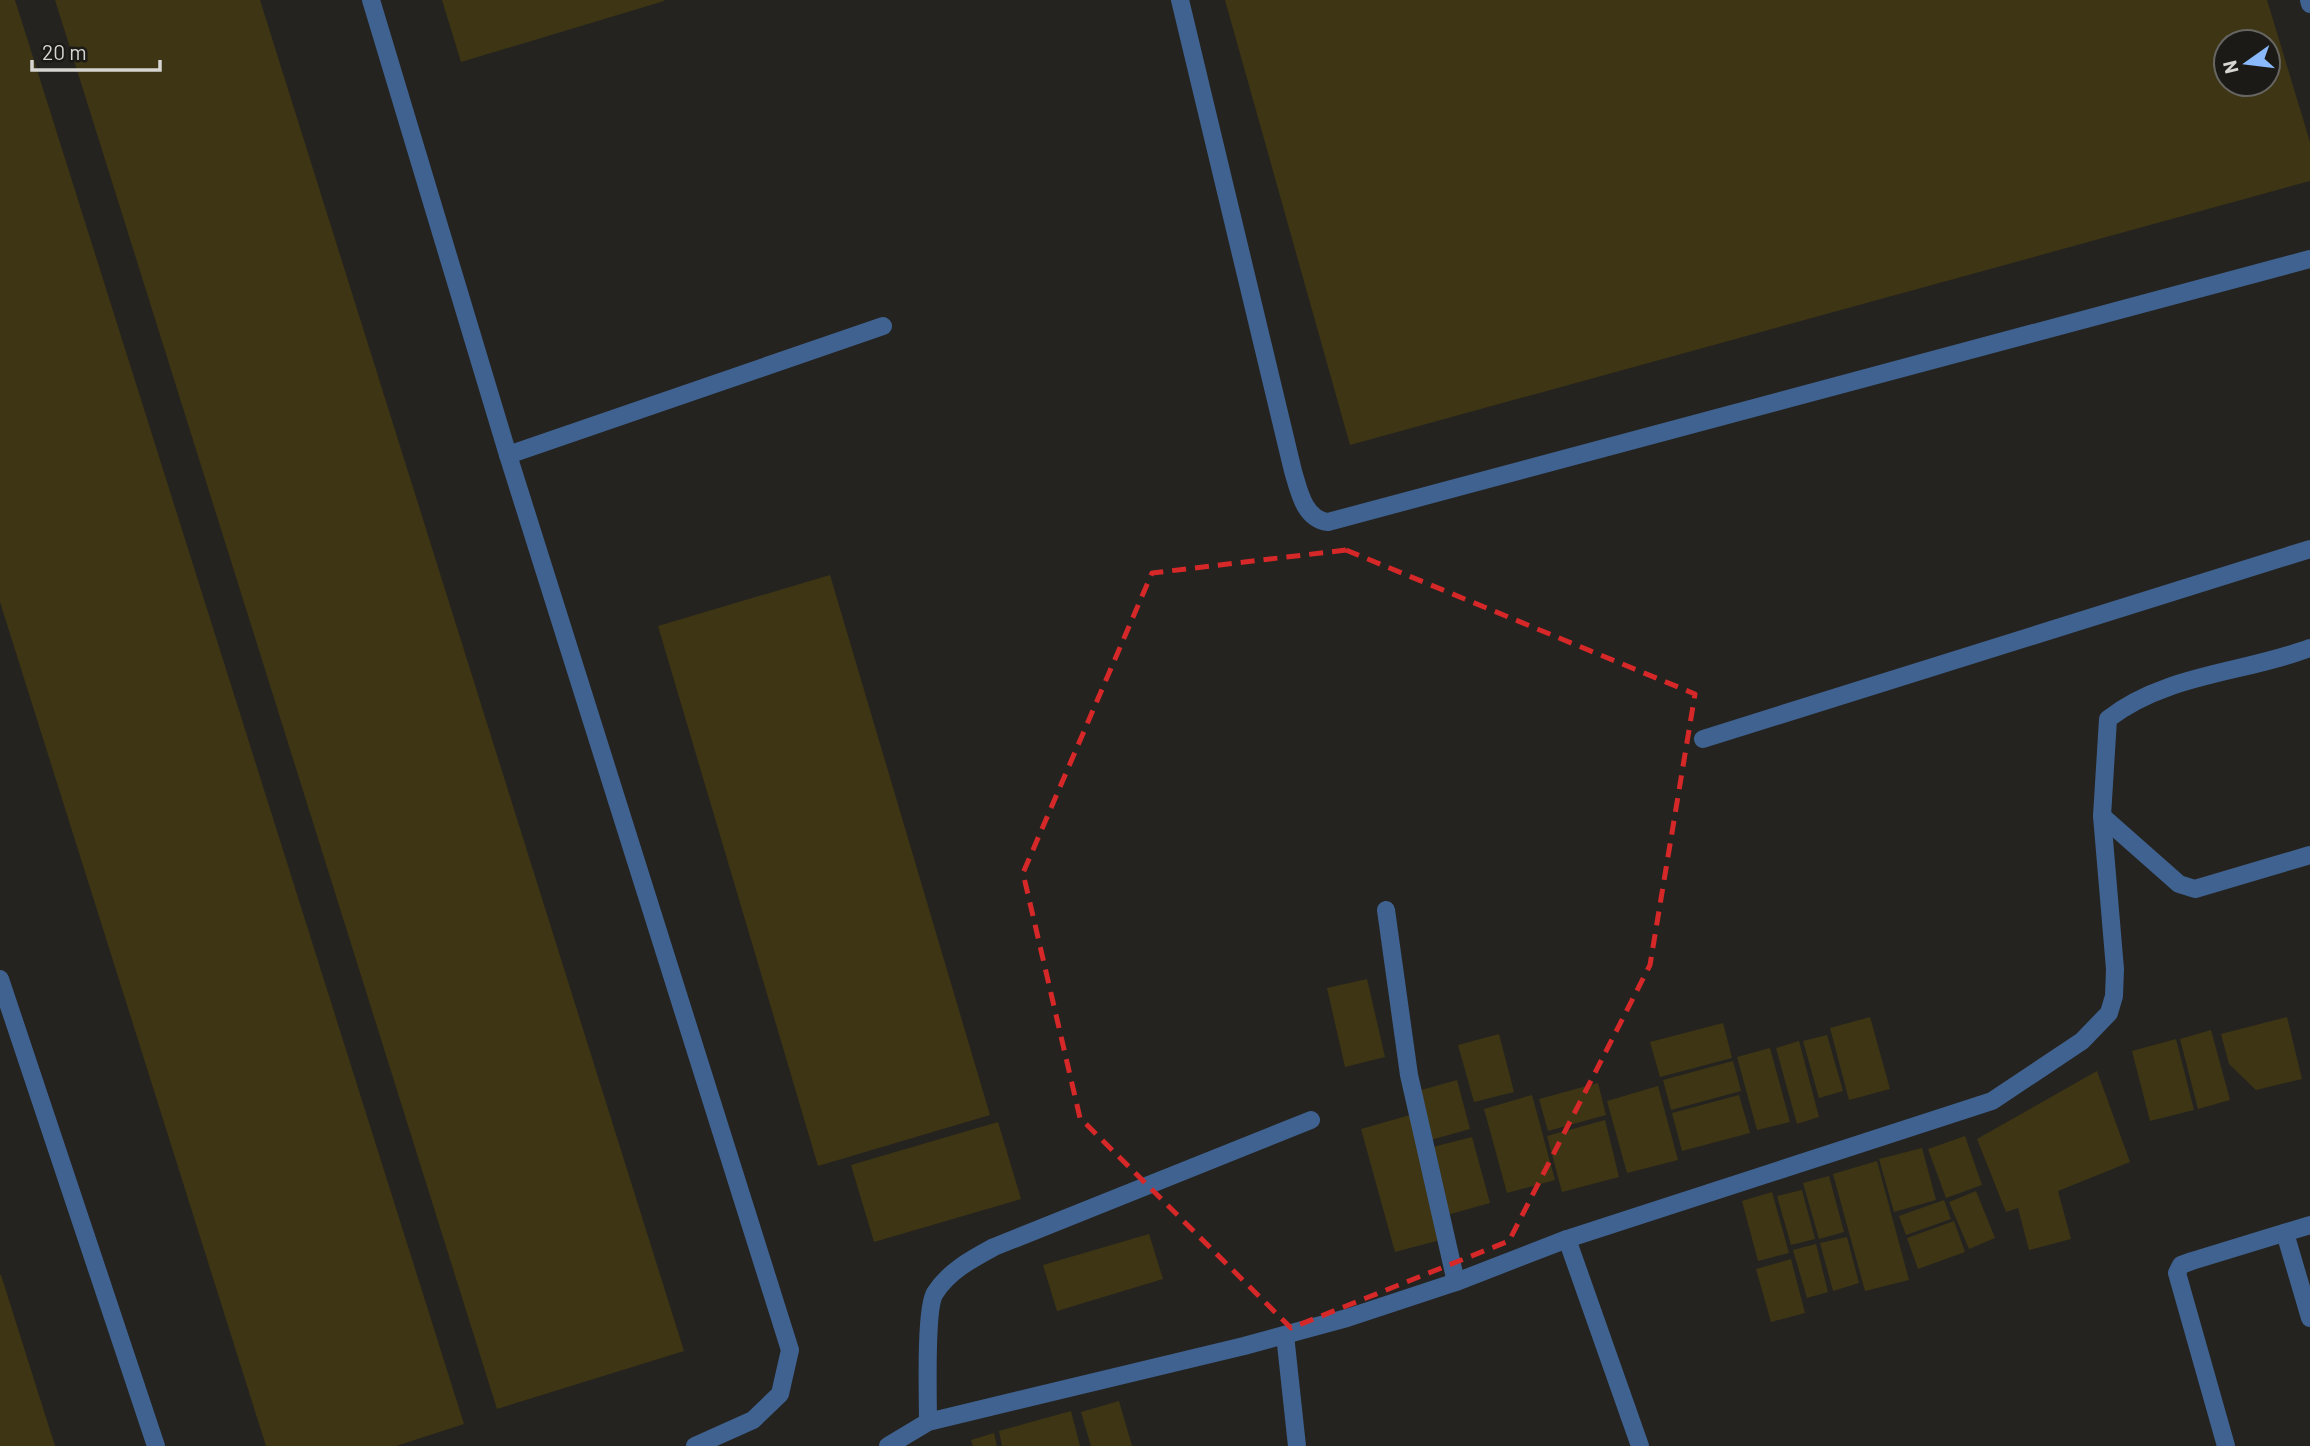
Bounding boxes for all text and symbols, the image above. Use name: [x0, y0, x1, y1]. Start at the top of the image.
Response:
scale bar: [32, 28, 159, 72]
north arrow: [2212, 28, 2282, 98]
text: 20 m: [42, 39, 87, 64]
text: N: [2217, 58, 2243, 76]

